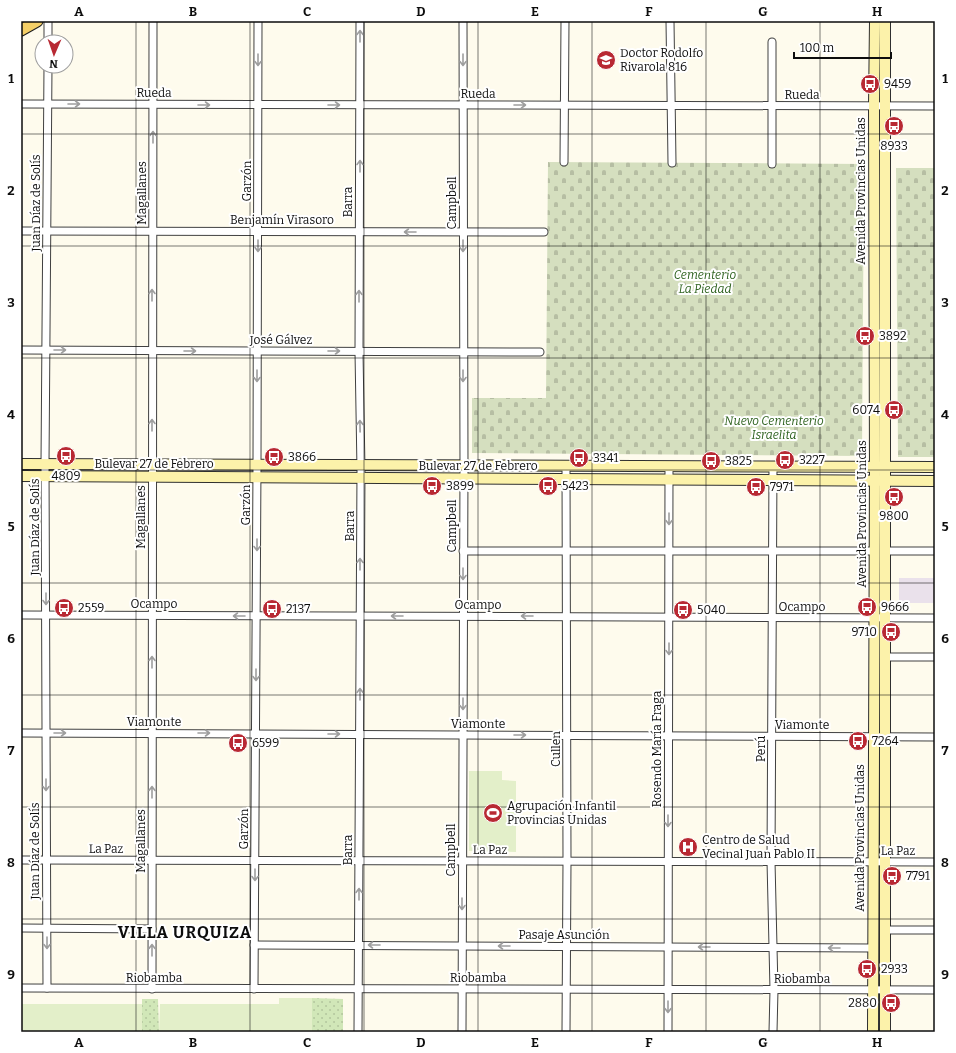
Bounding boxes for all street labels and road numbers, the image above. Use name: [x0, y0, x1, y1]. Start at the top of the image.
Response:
street label: Rueda: [136, 86, 172, 100]
street label: Rueda: [460, 87, 496, 101]
street label: Rueda: [784, 88, 820, 102]
street label: Avenida Provincias Unidas: [854, 117, 868, 265]
street label: Juan Díaz de Solís: [29, 154, 43, 253]
street label: Garzón: [240, 160, 254, 201]
street label: Magallanes: [135, 161, 149, 225]
street label: Campbell: [445, 176, 459, 230]
street label: Barra: [341, 186, 355, 217]
street label: Benjamín Virasoro: [230, 213, 334, 227]
street label: José Gálvez: [249, 333, 312, 347]
street label: Avenida Provincias Unidas: [855, 440, 869, 588]
street label: Bulevar 27 de Febrero: [94, 457, 214, 471]
street label: Bulevar 27 de Febrero: [418, 459, 538, 473]
street label: Juan Díaz de Solís: [28, 478, 42, 577]
street label: Garzón: [239, 484, 253, 525]
street label: Magallanes: [134, 485, 148, 549]
street label: Campbell: [445, 499, 459, 553]
street label: Barra: [343, 510, 357, 541]
street label: Ocampo: [131, 597, 178, 611]
street label: Ocampo: [455, 598, 502, 612]
street label: Ocampo: [779, 600, 826, 614]
street label: Rosendo María Fraga: [650, 690, 664, 807]
street label: Viamonte: [127, 715, 181, 729]
street label: Viamonte: [451, 717, 505, 731]
street label: Viamonte: [775, 718, 829, 732]
street label: Cullen: [549, 731, 563, 767]
street label: Perú: [754, 735, 768, 762]
street label: Avenida Provincias Unidas: [853, 764, 867, 912]
street label: Juan Díaz de Solís: [28, 802, 42, 901]
street label: Garzón: [237, 808, 251, 849]
street label: Magallanes: [134, 809, 148, 873]
street label: Campbell: [444, 823, 458, 877]
street label: Barra: [341, 834, 355, 865]
street label: La Paz: [89, 842, 124, 856]
street label: La Paz: [473, 843, 508, 857]
street label: La Paz: [881, 844, 916, 858]
street label: Pasaje Asunción: [518, 928, 610, 942]
street label: Riobamba: [126, 971, 183, 985]
street label: Riobamba: [450, 971, 507, 985]
street label: Riobamba: [774, 972, 831, 986]

